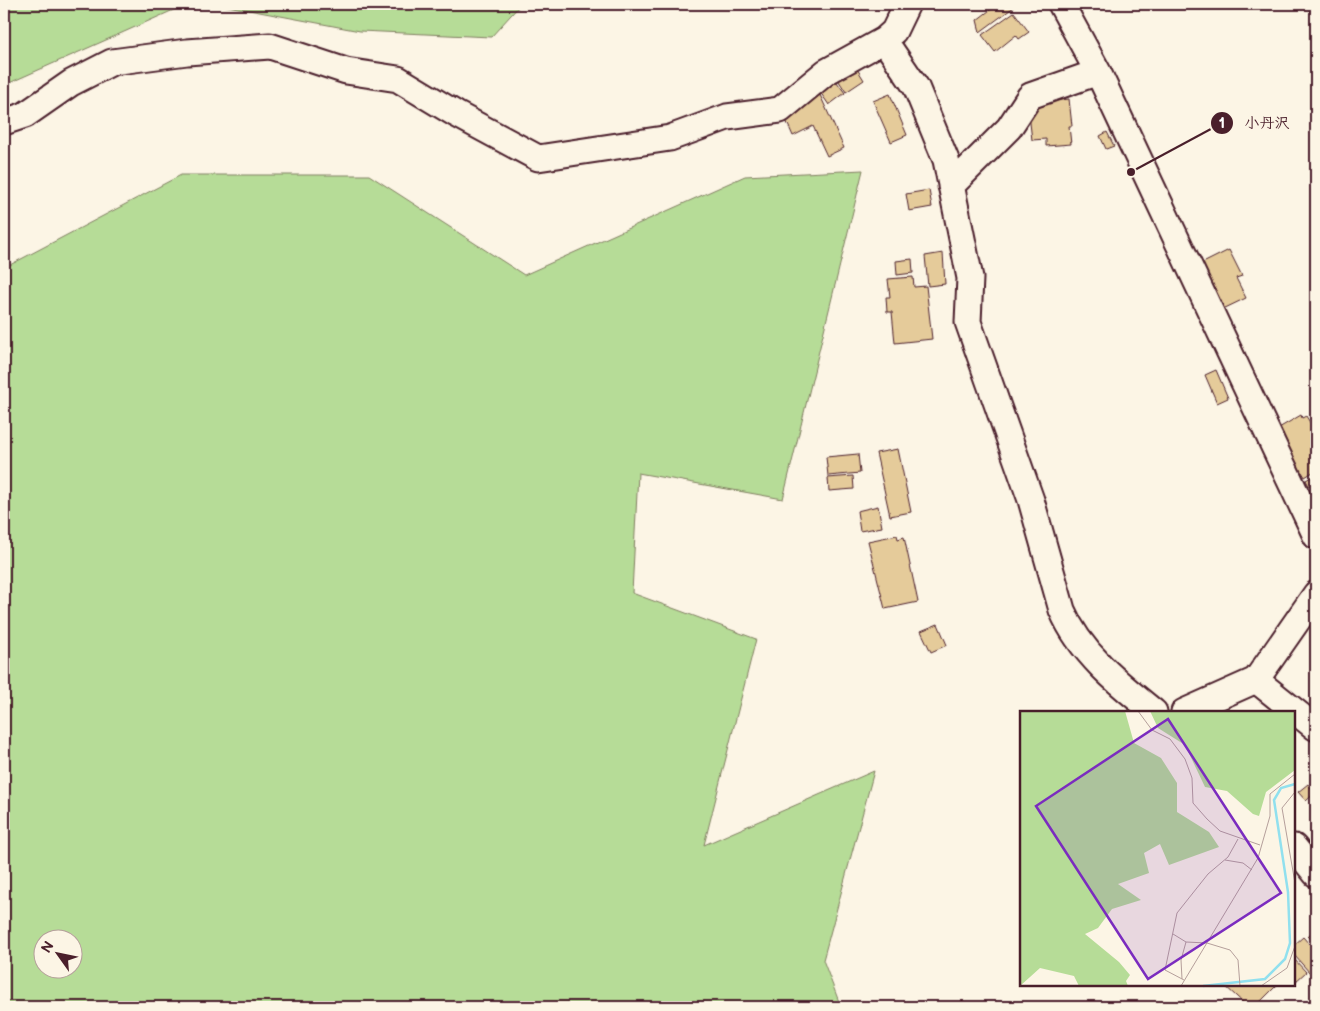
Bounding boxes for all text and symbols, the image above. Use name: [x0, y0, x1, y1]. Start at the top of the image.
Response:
callout: 小丹沢: [1210, 108, 1300, 138]
text: 1: [1219, 114, 1225, 133]
text: 小丹沢: [1244, 114, 1290, 133]
inset map: [1020, 711, 1295, 986]
north arrow: [32, 928, 82, 978]
text: N: [38, 938, 58, 956]

